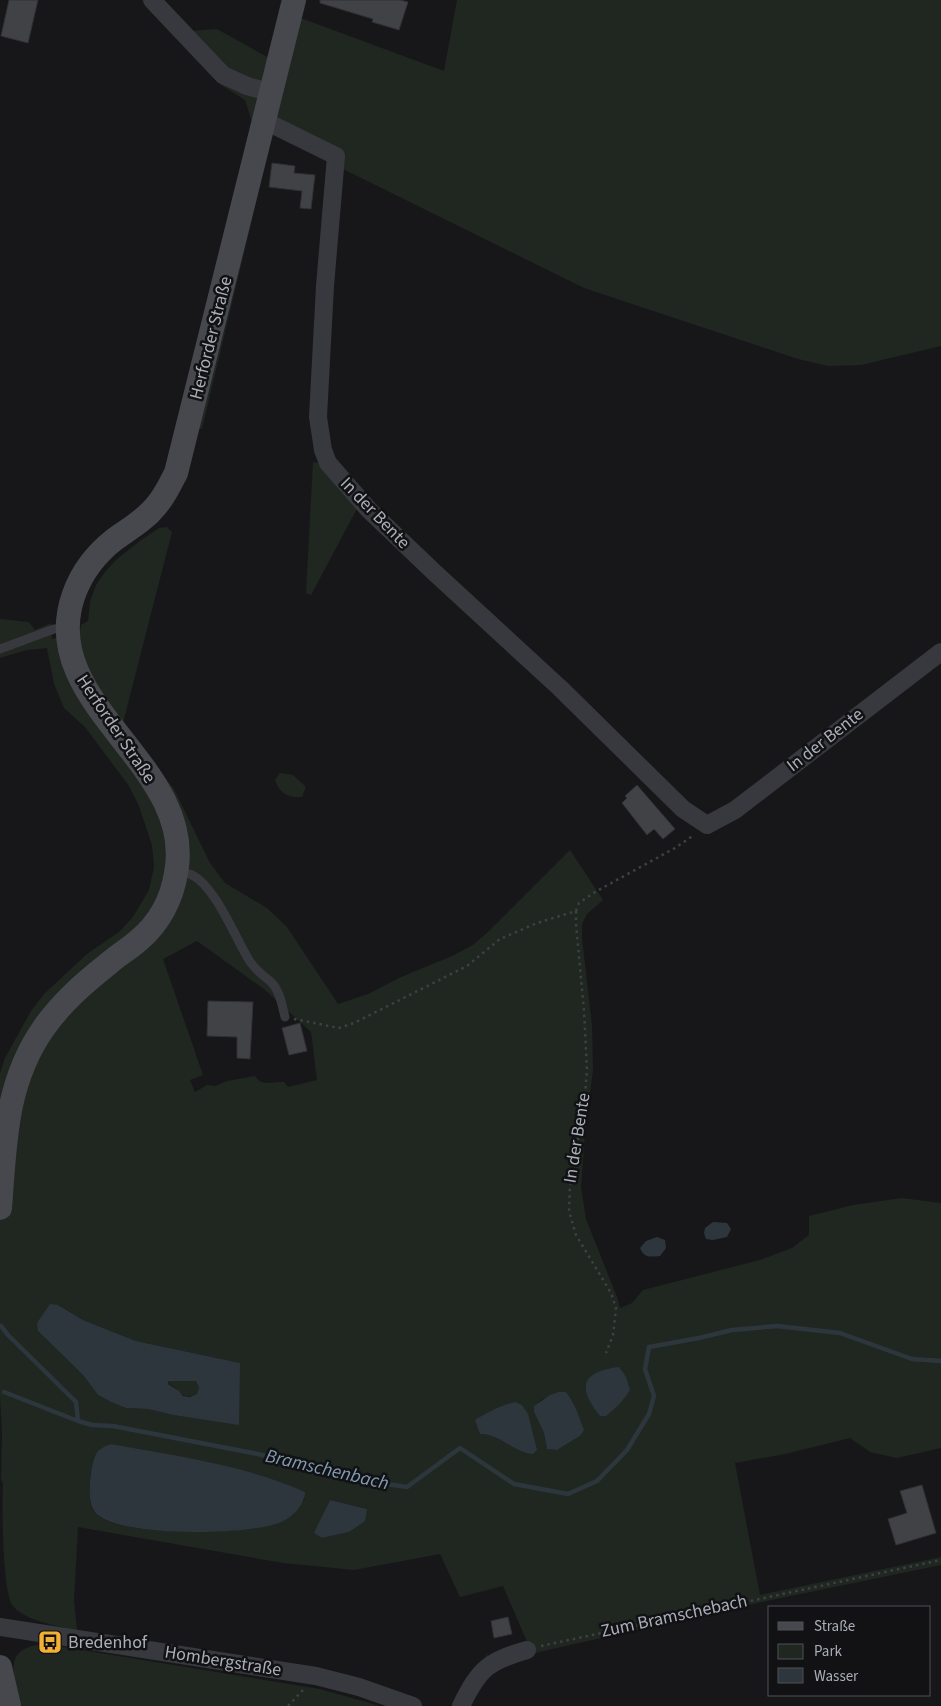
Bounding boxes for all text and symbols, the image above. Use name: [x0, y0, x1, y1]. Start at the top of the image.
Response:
street label: Herforder Straße: [184, 274, 238, 402]
street label: In der Bente: [334, 472, 416, 554]
street label: Herforder Straße: [70, 670, 162, 788]
street label: In der Bente: [781, 702, 869, 778]
street label: In der Bente: [558, 1091, 596, 1185]
water label: Bramschenbach: [263, 1443, 391, 1497]
street label: Zum Bramschebach: [598, 1588, 750, 1644]
legend: [768, 1606, 931, 1696]
text: Straße: [814, 1616, 855, 1637]
bus stop icon: Bredenhof: [37, 1629, 63, 1655]
place label: Bredenhof: [68, 1630, 148, 1655]
street label: Hombergstraße: [163, 1639, 283, 1683]
text: Park: [814, 1641, 843, 1662]
text: Wasser: [814, 1666, 859, 1687]

